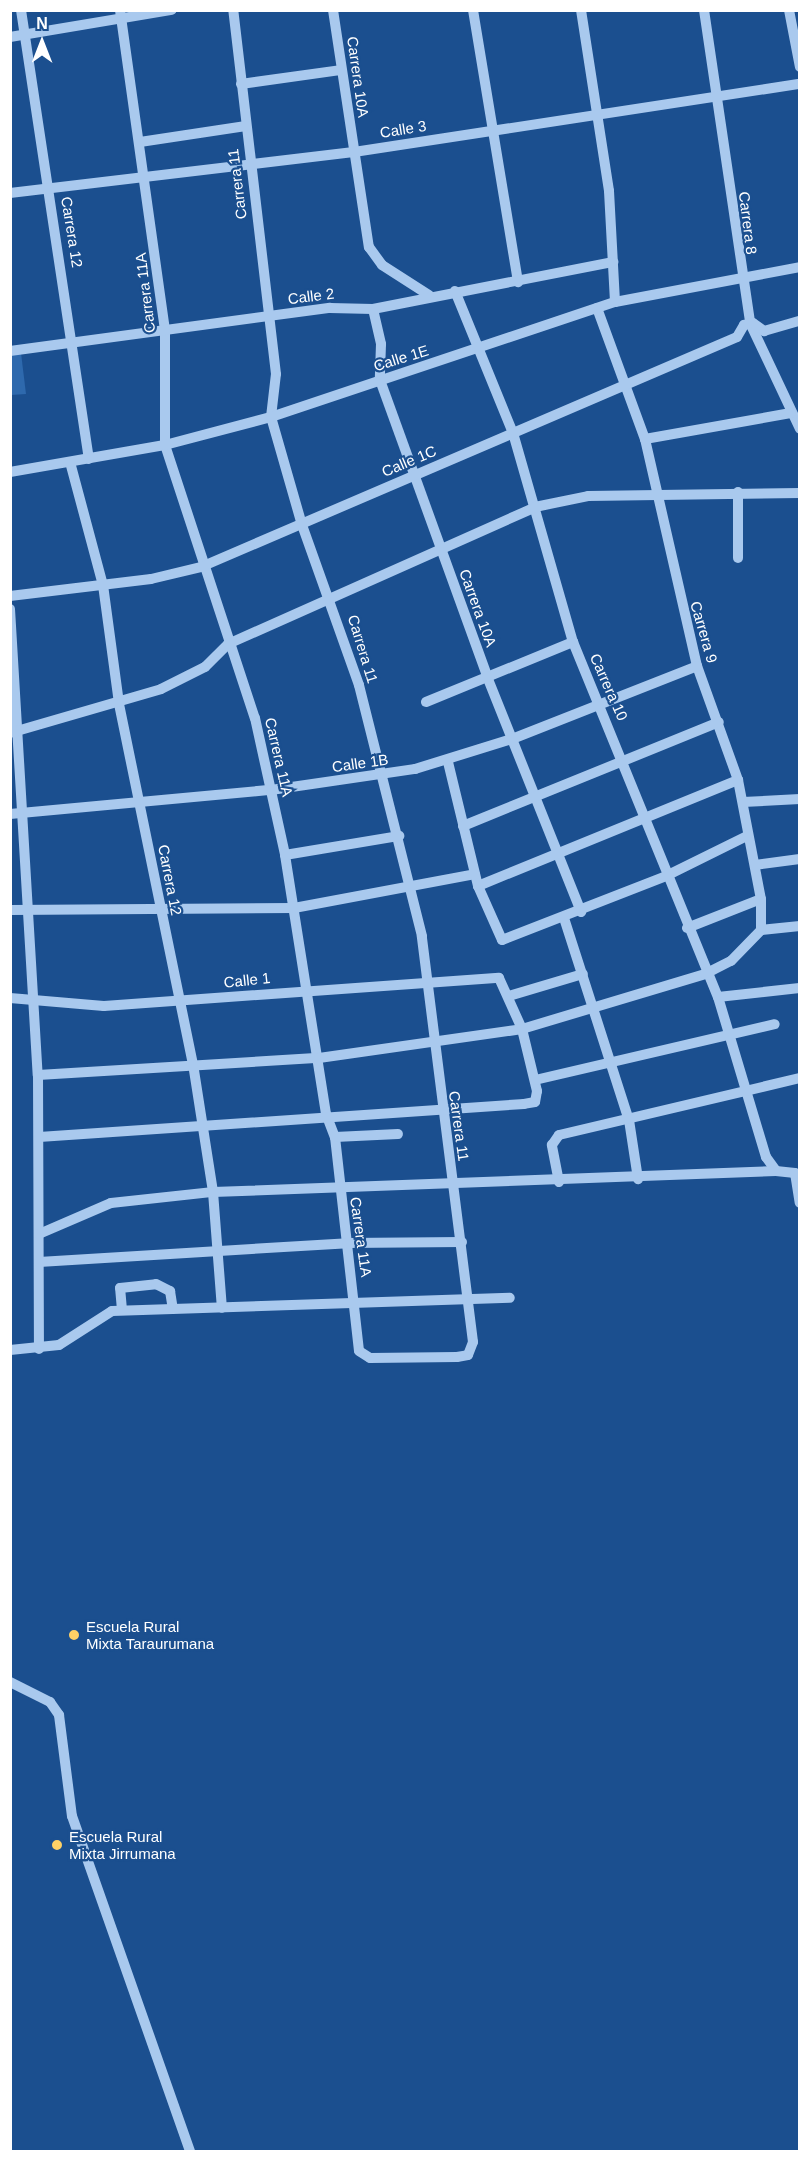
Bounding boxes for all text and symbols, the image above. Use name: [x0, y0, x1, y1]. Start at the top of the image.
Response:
north arrow: [12, 12, 72, 72]
text: N: [36, 15, 48, 32]
street label: Carrera 10A: [343, 35, 373, 119]
street label: Calle 3: [379, 116, 427, 142]
street label: Carrera 11: [224, 148, 250, 220]
street label: Carrera 8: [735, 190, 761, 256]
street label: Carrera 12: [58, 195, 86, 269]
street label: Carrera 11A: [131, 252, 159, 334]
street label: Calle 2: [287, 284, 335, 308]
street label: Calle 1E: [371, 341, 431, 375]
street label: Calle 1C: [379, 441, 439, 481]
street label: Carrera 10A: [456, 567, 500, 649]
street label: Carrera 9: [687, 599, 721, 665]
street label: Carrera 11: [344, 613, 382, 685]
street label: Carrera 10: [586, 651, 632, 723]
street label: Carrera 11A: [261, 716, 297, 798]
street label: Calle 1B: [331, 750, 389, 776]
street label: Carrera 12: [154, 843, 186, 917]
street label: Calle 1: [223, 969, 271, 991]
street label: Carrera 11: [445, 1090, 473, 1162]
street label: Carrera 11A: [346, 1196, 376, 1278]
place label: Escuela Rural Mixta Taraurumana: [86, 1617, 214, 1652]
marker: Escuela Rural Mixta Taraurumana: [67, 1628, 81, 1642]
place label: Escuela Rural Mixta Jirrumana: [69, 1827, 176, 1862]
marker: Escuela Rural Mixta Jirrumana: [50, 1838, 64, 1852]

